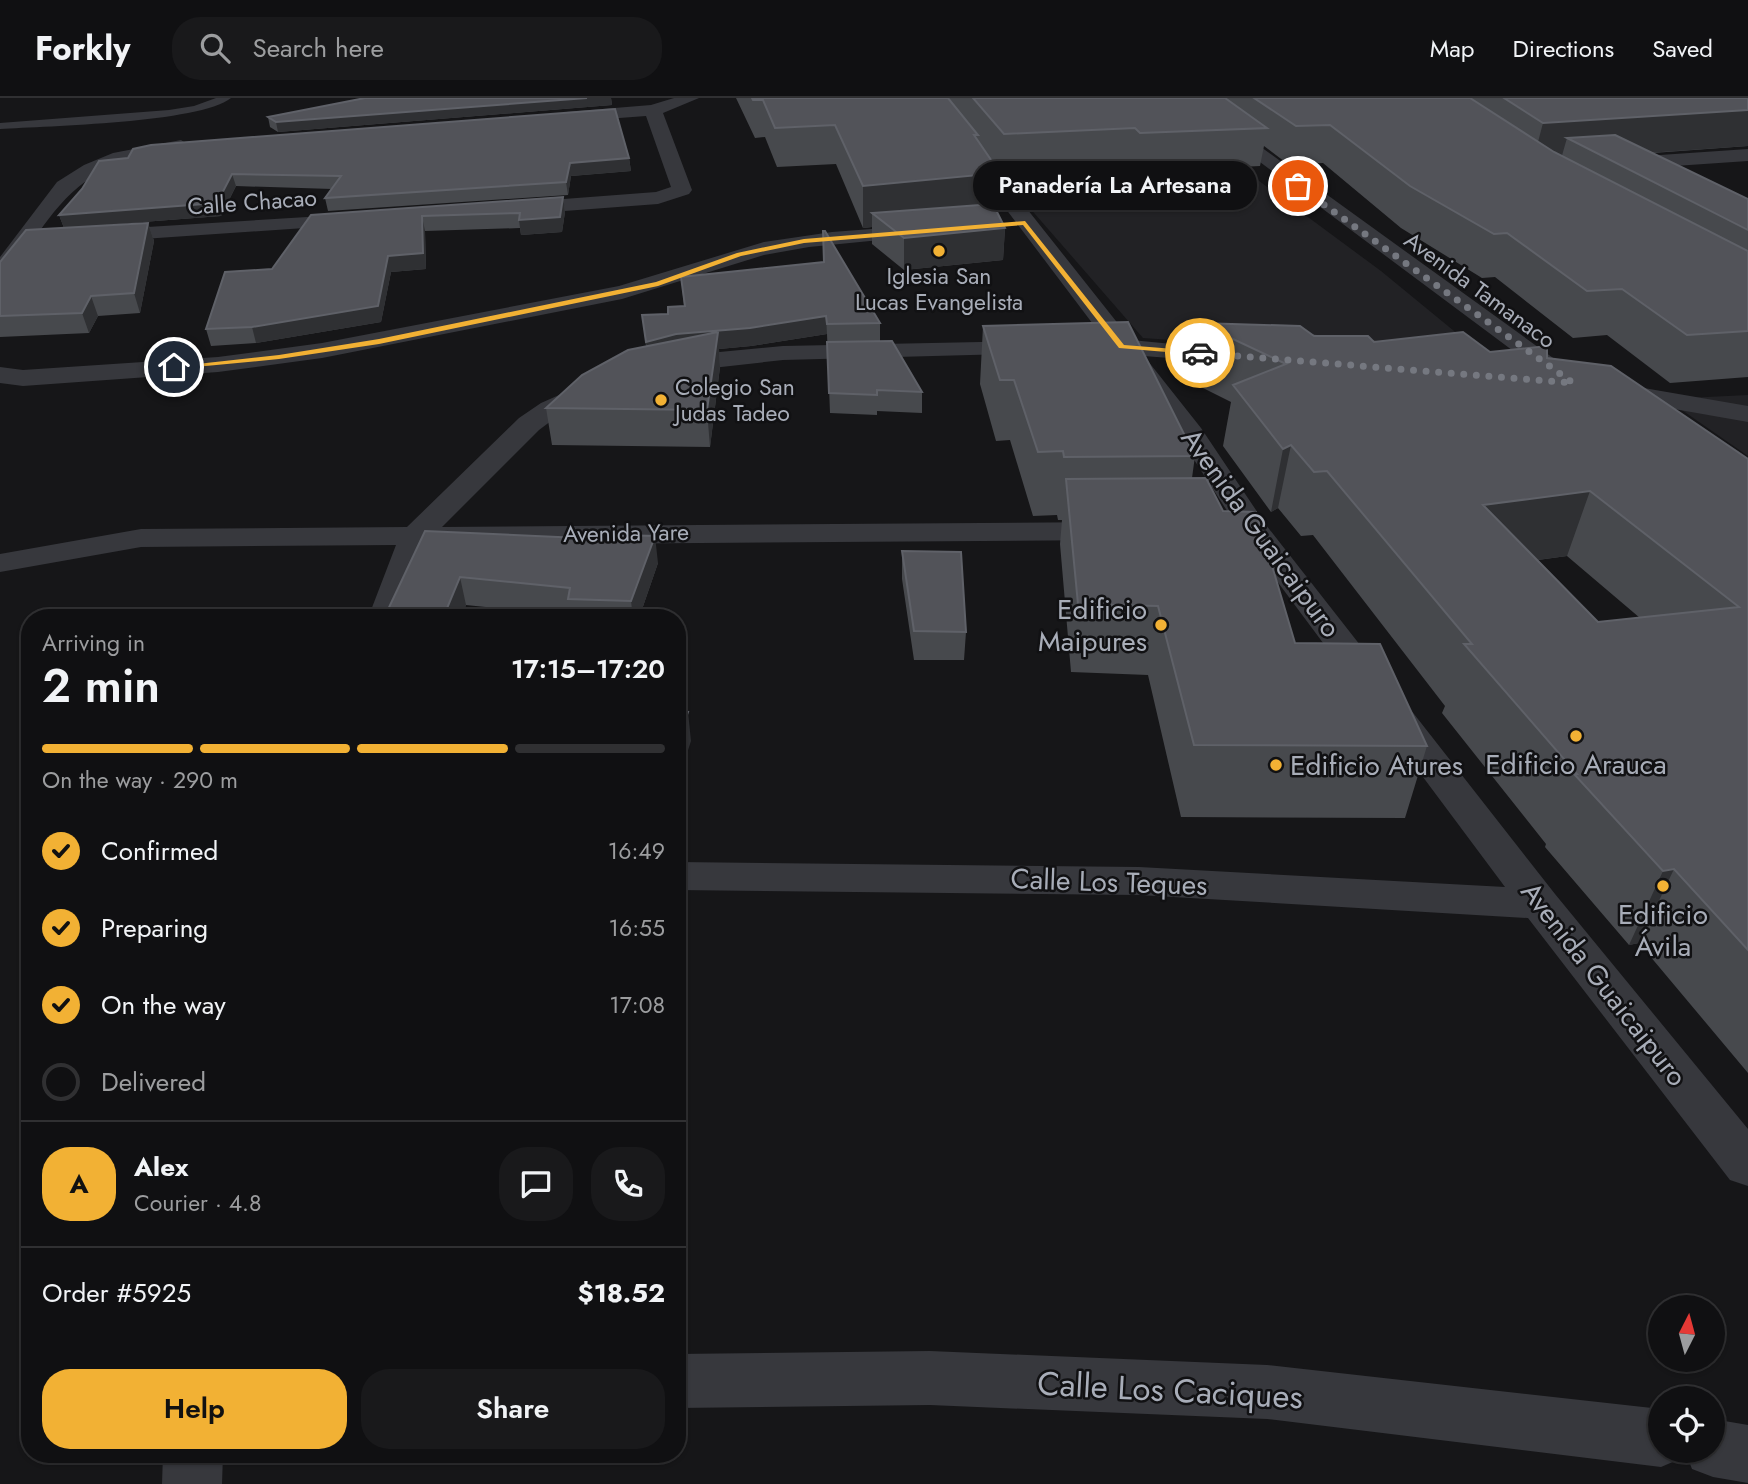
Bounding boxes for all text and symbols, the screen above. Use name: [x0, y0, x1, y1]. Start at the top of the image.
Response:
search box: [172, 17, 662, 80]
text: Forkly: [35, 25, 130, 72]
icon: search: [196, 29, 234, 67]
text: Search here: [252, 29, 384, 67]
text: Map: [1430, 31, 1475, 66]
text: Directions: [1513, 31, 1614, 66]
text: Saved: [1652, 31, 1713, 66]
pin: [1268, 156, 1328, 216]
callout: Panadería La Artesana: [972, 162, 1256, 210]
icon: bag: [1279, 167, 1317, 205]
text: Panadería La Artesana: [999, 168, 1231, 202]
street label: Calle Chacao: [186, 181, 318, 223]
street label: Avenida Tamanaco: [1397, 223, 1563, 357]
marker: Iglesia San Lucas Evangelista: [931, 243, 947, 259]
place label: Iglesia San Lucas Evangelista: [855, 259, 1023, 319]
courier: [1165, 318, 1235, 388]
icon: car: [1181, 334, 1219, 372]
pin: [144, 337, 204, 397]
icon: home: [155, 348, 193, 386]
place label: Colegio San Judas Tadeo: [672, 370, 795, 430]
marker: Colegio San Judas Tadeo: [653, 392, 669, 408]
street label: Avenida Guaicaipuro: [1171, 420, 1351, 646]
street label: Avenida Yare: [563, 515, 689, 551]
place label: Edificio Maipures: [1038, 589, 1147, 662]
marker: Edificio Maipures: [1153, 617, 1169, 633]
text: Arriving in: [42, 626, 145, 660]
text: 17:15–17:20: [511, 650, 665, 688]
text: 2 min: [42, 653, 160, 719]
marker: Edificio Arauca: [1568, 728, 1584, 744]
place label: Edificio Arauca: [1485, 744, 1667, 785]
place label: Edificio Atures: [1290, 745, 1463, 786]
marker: Edificio Atures: [1268, 757, 1284, 773]
text: On the way · 290 m: [42, 763, 238, 797]
icon: check: [42, 832, 80, 870]
text: Confirmed: [101, 832, 218, 870]
text: 16:49: [608, 834, 665, 868]
street label: Calle Los Teques: [1010, 858, 1208, 906]
street label: Avenida Guaicaipuro: [1511, 873, 1697, 1095]
marker: Edificio Ávila: [1655, 878, 1671, 894]
place label: Edificio Ávila: [1618, 894, 1708, 967]
icon: check: [42, 909, 80, 947]
text: Preparing: [101, 909, 208, 947]
text: 16:55: [609, 911, 665, 945]
icon: check: [42, 986, 80, 1024]
text: On the way: [101, 986, 226, 1024]
text: 17:08: [609, 988, 665, 1022]
text: Delivered: [101, 1063, 206, 1101]
button: chat: [499, 1147, 573, 1221]
button: phone: [591, 1147, 665, 1221]
text: Alex: [134, 1148, 188, 1186]
text: A: [69, 1165, 89, 1203]
text: Courier · 4.8: [134, 1186, 262, 1220]
text: Order #5925: [42, 1274, 191, 1312]
text: $18.52: [577, 1274, 665, 1312]
north arrow: [1648, 1295, 1726, 1372]
map controls: [1648, 1295, 1725, 1463]
street label: Calle Los Caciques: [1036, 1360, 1304, 1420]
button: Help: [42, 1369, 347, 1449]
button: Share: [361, 1369, 665, 1449]
button: locate: [1648, 1386, 1725, 1463]

